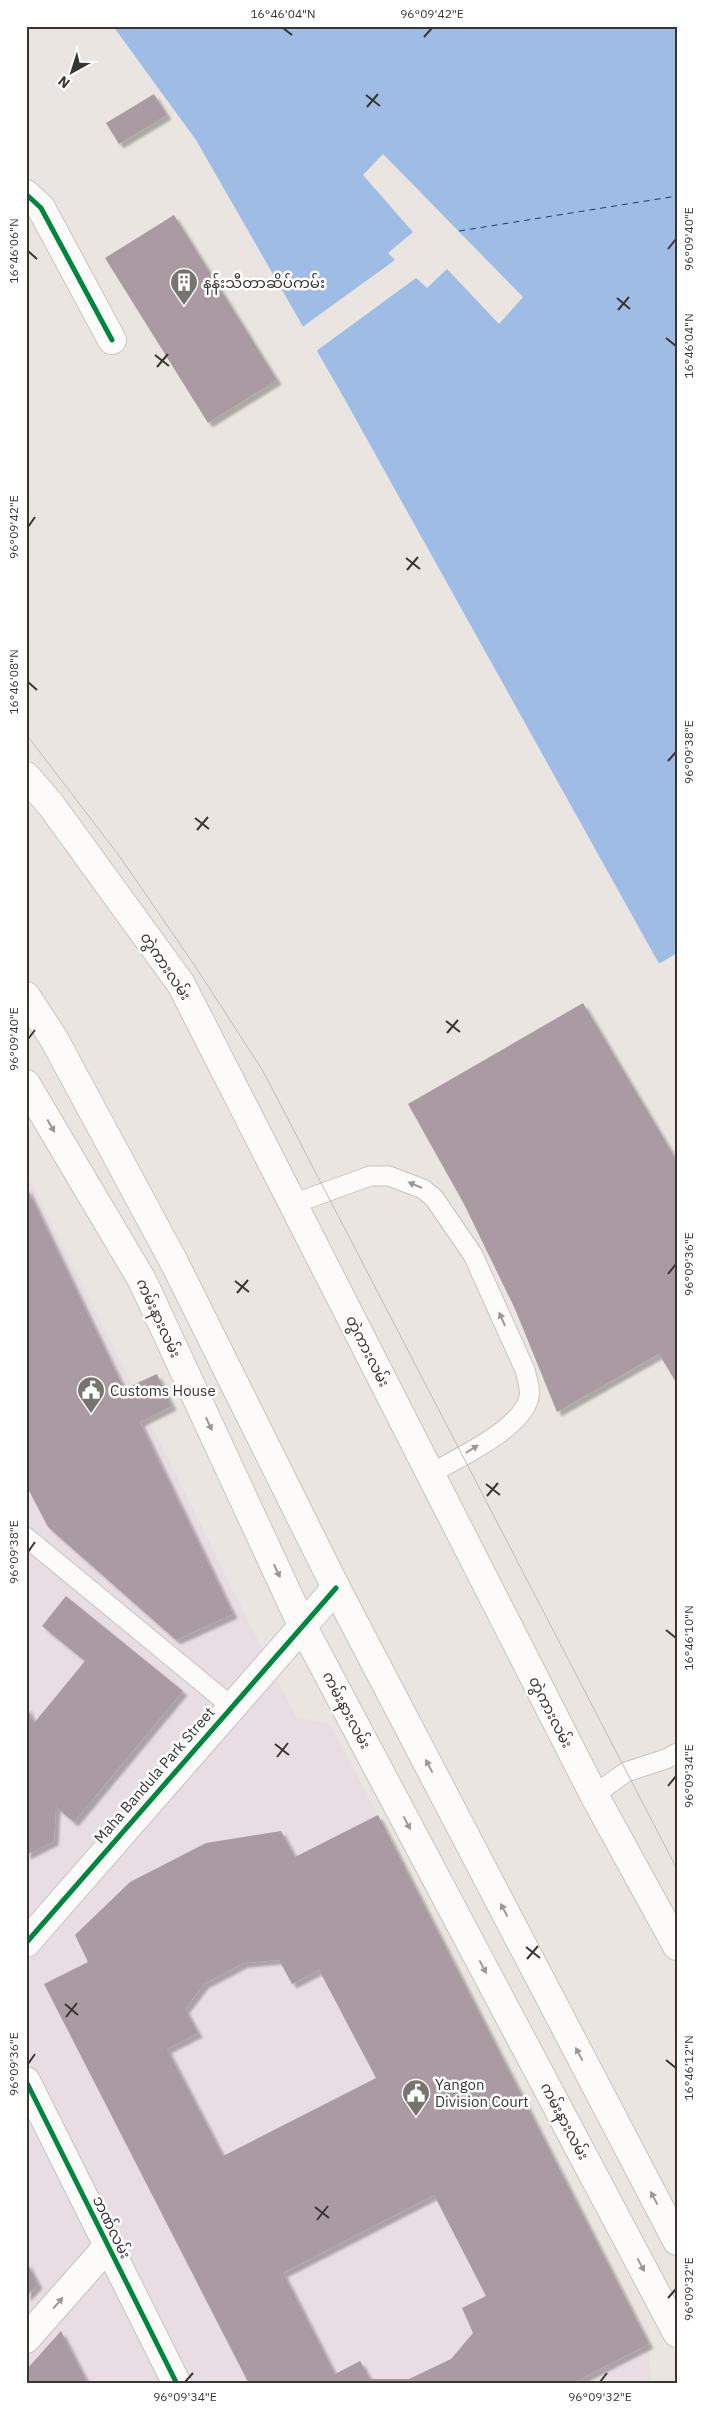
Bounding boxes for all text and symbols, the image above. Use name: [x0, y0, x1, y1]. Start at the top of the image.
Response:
text: 16°46'04"N: [250, 6, 316, 21]
text: 96°09'42"E: [400, 6, 464, 21]
north arrow: [48, 48, 98, 98]
text: N: [54, 72, 73, 92]
text: 96°09'40"E: [681, 207, 696, 271]
text: 16°46'06"N: [6, 218, 21, 284]
building icon: နန်းသီတာဆိပ်ကမ်း: [169, 267, 199, 306]
place label: နန်းသီတာဆိပ်ကမ်း: [203, 273, 325, 295]
text: 16°46'04"N: [681, 313, 696, 379]
text: 96°09'42"E: [6, 495, 21, 559]
text: 16°46'08"N: [6, 649, 21, 715]
text: 96°09'38"E: [681, 720, 696, 784]
street label: တွဲကားလမ်း: [135, 928, 196, 1005]
text: 96°09'40"E: [6, 1007, 21, 1071]
one-way arrow: [47, 1119, 55, 1134]
one-way arrow: [408, 1181, 422, 1189]
text: 96°09'36"E: [681, 1232, 696, 1296]
street label: ကမ်းနားလမ်း: [130, 1275, 186, 1362]
street label: တွဲကားလမ်း: [340, 1312, 394, 1391]
one-way arrow: [497, 1312, 505, 1326]
public building icon: Customs House: [76, 1375, 106, 1414]
place label: Customs House: [110, 1381, 216, 1400]
one-way arrow: [205, 1417, 213, 1431]
one-way arrow: [466, 1444, 479, 1454]
text: 96°09'38"E: [6, 1520, 21, 1584]
one-way arrow: [274, 1564, 282, 1578]
text: 16°46'10"N: [681, 1605, 696, 1671]
street label: ကမ်းနားလမ်း: [316, 1668, 375, 1753]
street label: တွဲကားလမ်း: [523, 1673, 577, 1752]
street label: Maha Bandula Park Street: [90, 1703, 218, 1847]
text: 96°09'34"E: [681, 1744, 696, 1808]
one-way arrow: [425, 1758, 433, 1773]
one-way arrow: [403, 1816, 411, 1830]
one-way arrow: [500, 1902, 508, 1917]
one-way arrow: [479, 1959, 487, 1974]
text: 96°09'36"E: [6, 2032, 21, 2096]
text: 16°46'12"N: [681, 2035, 696, 2101]
one-way arrow: [575, 2046, 583, 2061]
place label: Yangon Division Court: [435, 2075, 529, 2111]
public building icon: Yangon Division Court: [401, 2078, 431, 2117]
street label: ကမ်းနားလမ်း: [534, 2079, 593, 2164]
one-way arrow: [650, 2191, 658, 2205]
street label: ဘဏ်လမ်း: [89, 2192, 135, 2262]
text: 96°09'32"E: [681, 2257, 696, 2321]
one-way arrow: [637, 2258, 645, 2272]
one-way arrow: [53, 2296, 64, 2309]
text: 96°09'34"E: [153, 2389, 217, 2404]
text: 96°09'32"E: [568, 2389, 632, 2404]

